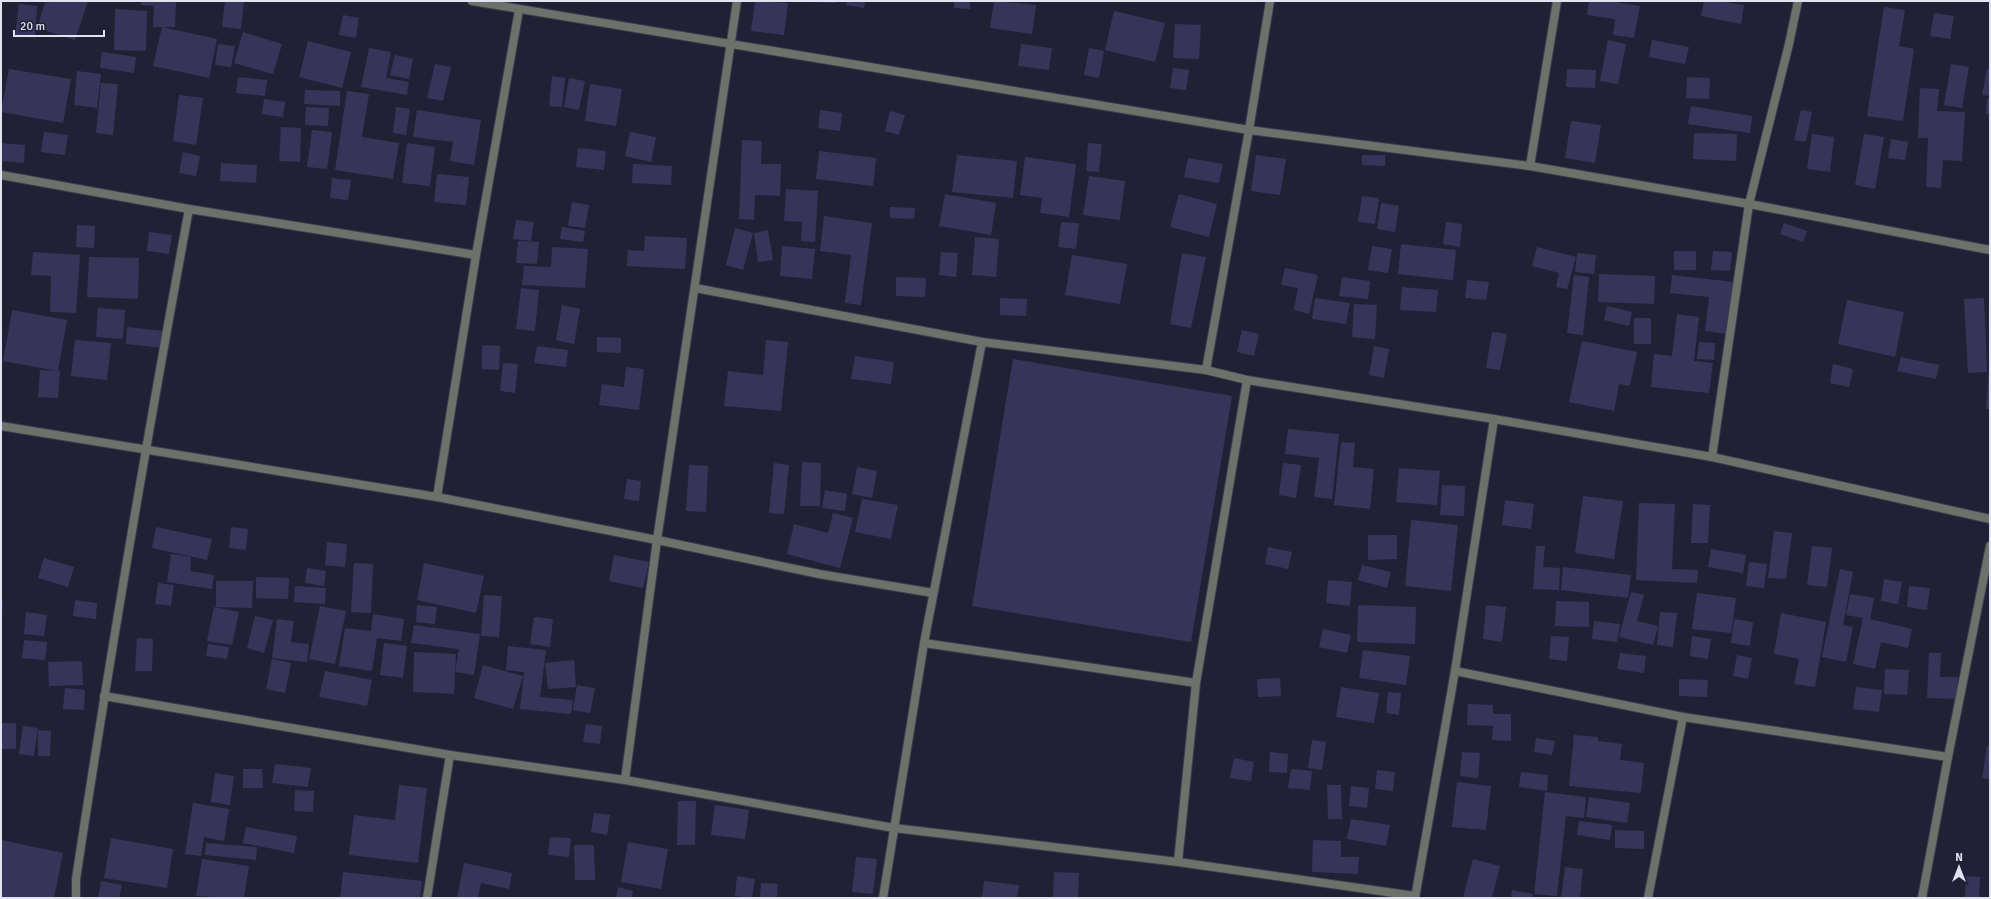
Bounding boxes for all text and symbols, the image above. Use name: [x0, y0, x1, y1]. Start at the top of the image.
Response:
scale bar: [14, 12, 104, 38]
text: 20 m: [20, 19, 45, 34]
north arrow: [1939, 847, 1979, 887]
text: N: [1955, 851, 1963, 864]

